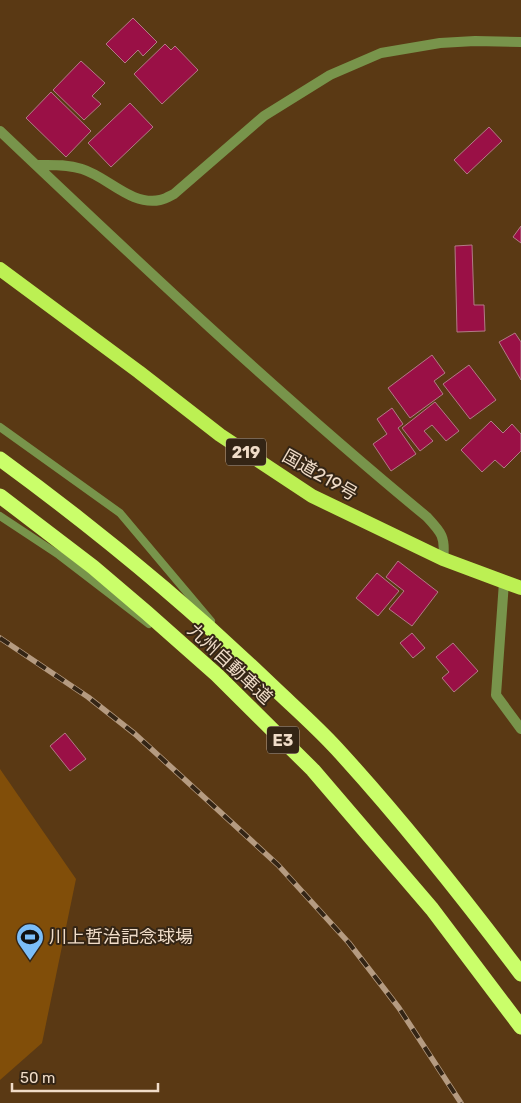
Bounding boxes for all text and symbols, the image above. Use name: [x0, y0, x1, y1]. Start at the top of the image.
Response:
road number: 219: [226, 438, 266, 466]
street label: 国道219号: [279, 445, 361, 505]
street label: 九州自動車道: [183, 619, 277, 709]
road number: E3: [267, 726, 299, 754]
sports icon: 川上哲治記念球場: [15, 922, 45, 961]
place label: 川上哲治記念球場: [49, 926, 193, 948]
scale bar: [12, 1060, 159, 1092]
text: 50 m: [20, 1069, 55, 1087]

